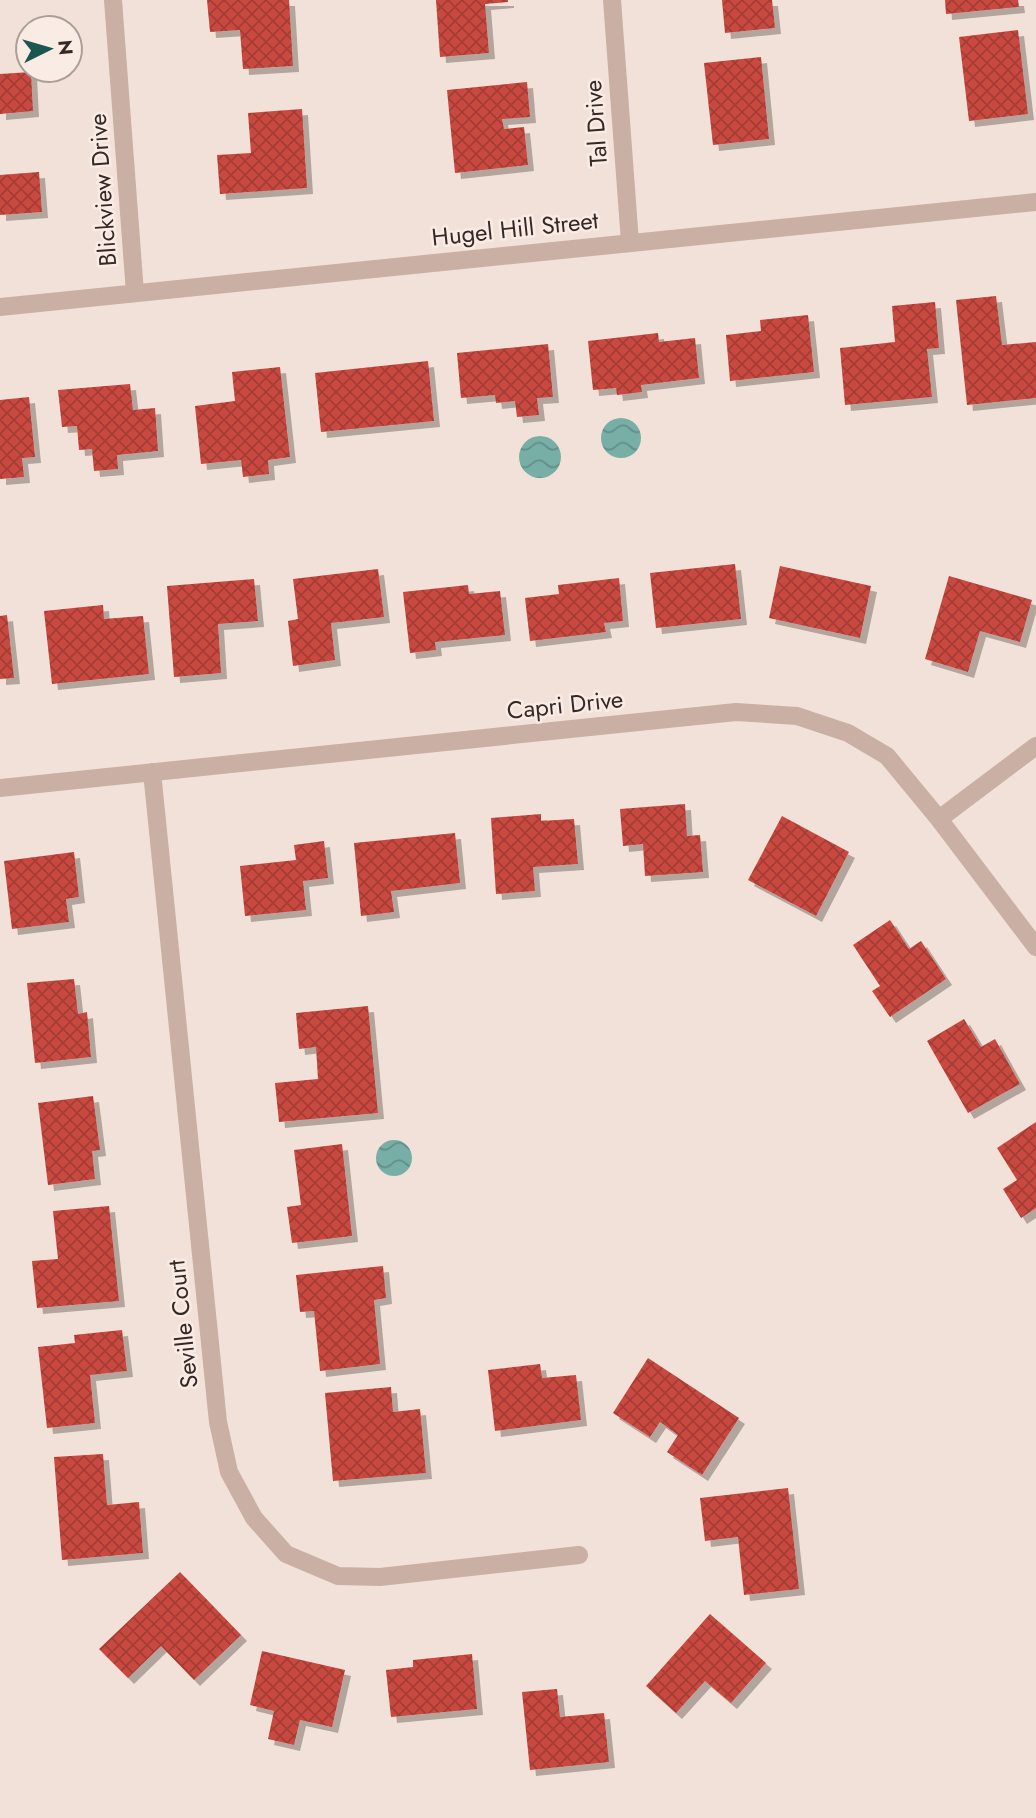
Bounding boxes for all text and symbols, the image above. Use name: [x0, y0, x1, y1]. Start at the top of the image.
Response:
north arrow: [14, 14, 84, 84]
text: N: [51, 39, 80, 56]
street label: Tal Drive: [575, 79, 616, 167]
street label: Blickview Drive: [80, 112, 125, 268]
street label: Hugel Hill Street: [430, 202, 600, 255]
street label: Capri Drive: [505, 681, 625, 728]
street label: Seville Court: [158, 1258, 207, 1390]

